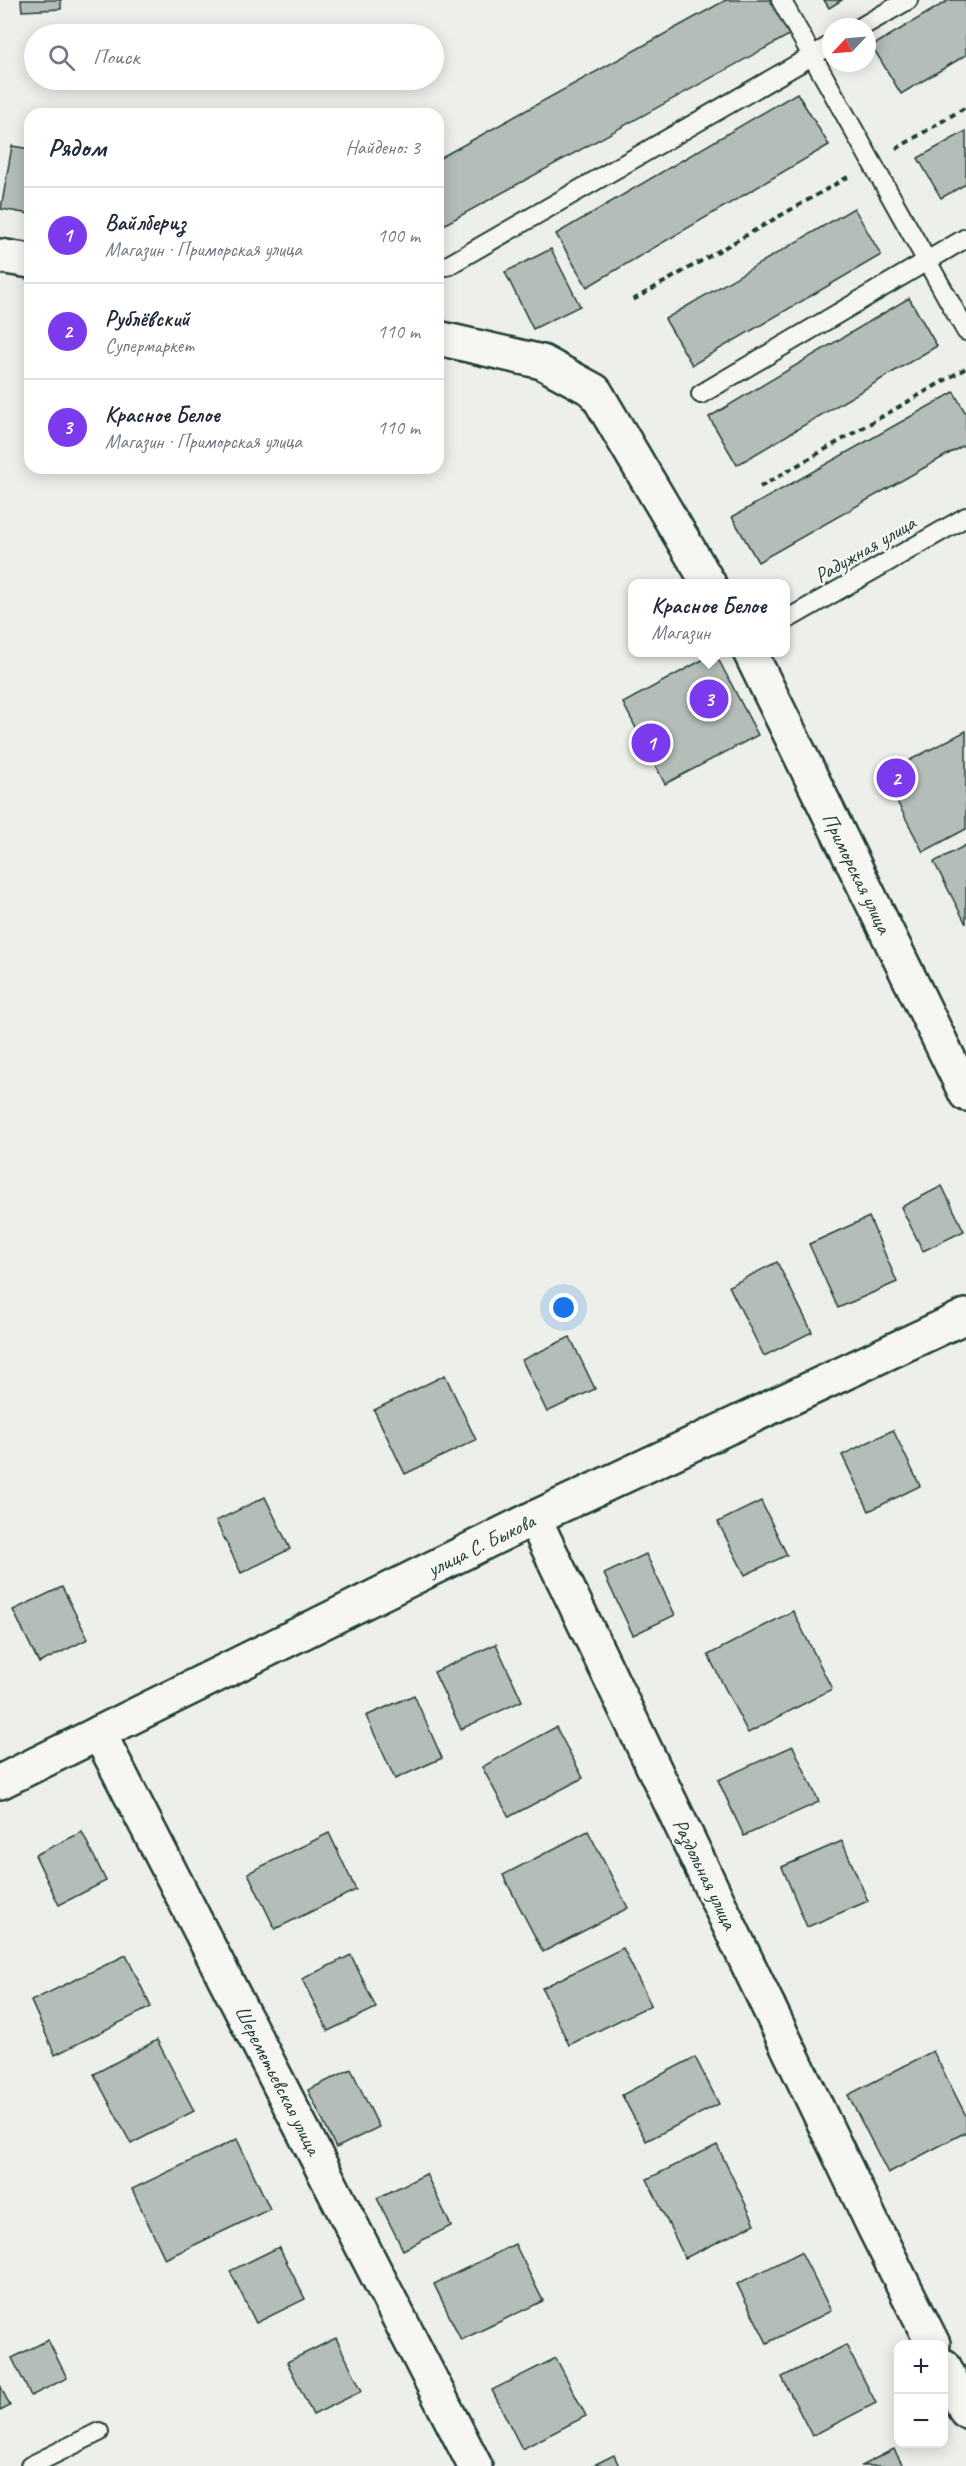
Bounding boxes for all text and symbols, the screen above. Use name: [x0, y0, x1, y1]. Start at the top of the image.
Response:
north arrow: [822, 18, 876, 72]
search box: [24, 24, 444, 90]
icon: search: [45, 41, 78, 74]
text: Поиск: [93, 43, 139, 71]
text: Рядом: [48, 131, 106, 164]
text: Найдено: 3: [345, 135, 420, 160]
text: Вайлбериз: [105, 209, 186, 237]
text: 1: [63, 223, 72, 248]
text: 100 m: [377, 223, 420, 248]
text: Магазин · Приморская улица: [105, 237, 302, 262]
text: Рублёвский: [105, 305, 190, 333]
text: 2: [63, 319, 72, 344]
text: 110 m: [377, 319, 420, 344]
text: Супермаркет: [105, 333, 194, 358]
text: Красное Белое: [105, 401, 220, 429]
text: 3: [63, 415, 72, 440]
text: 110 m: [377, 415, 420, 440]
text: Магазин · Приморская улица: [105, 429, 302, 454]
street label: Радужная улица: [810, 509, 922, 588]
popup: [628, 579, 790, 657]
text: Красное Белое: [652, 592, 766, 620]
text: Магазин: [652, 620, 710, 645]
pin: 3: [690, 676, 728, 722]
pin: 1: [632, 720, 670, 766]
pin: 2: [876, 756, 916, 800]
street label: Приморская улица: [816, 808, 898, 939]
your location: [549, 1293, 578, 1322]
street label: улица С. Быкова: [421, 1507, 540, 1583]
street label: Раздольная улица: [666, 1814, 744, 1936]
street label: Шереметьевская улица: [229, 2001, 328, 2161]
map controls: [894, 2340, 948, 2448]
button: +: [894, 2340, 948, 2394]
button: −: [894, 2394, 948, 2448]

